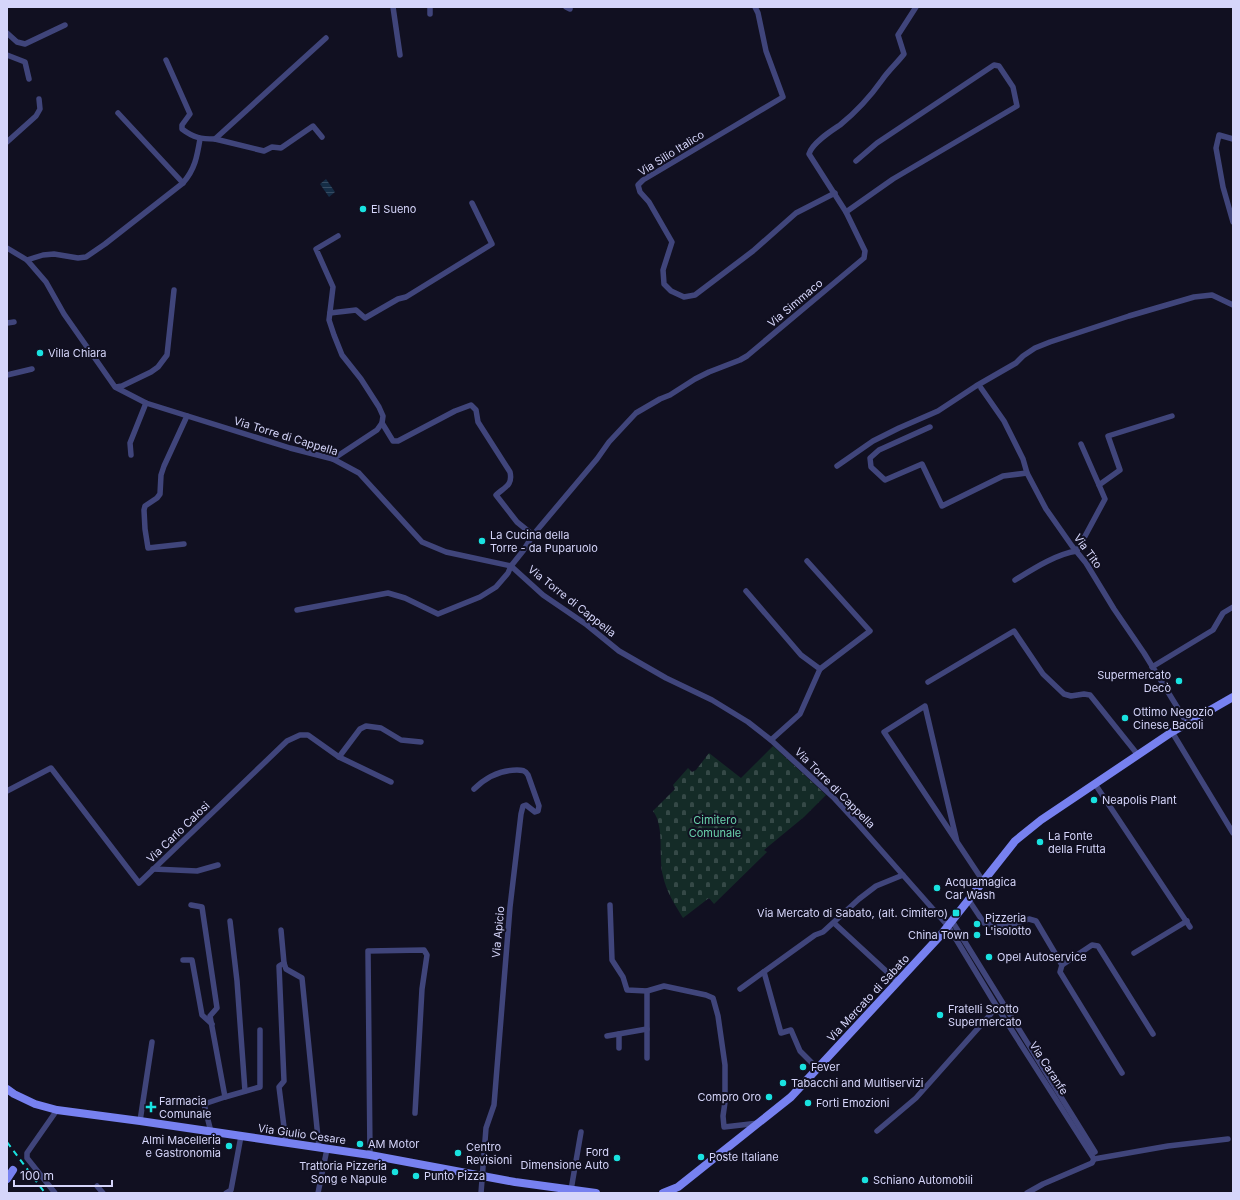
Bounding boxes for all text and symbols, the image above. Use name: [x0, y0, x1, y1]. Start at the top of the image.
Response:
street label: Via Silio Italico: [635, 127, 707, 179]
place label: El Sueno: [371, 202, 417, 216]
marker: El Sueno: [358, 204, 368, 214]
street label: Via Simmaco: [765, 276, 826, 330]
place label: Villa Chiara: [48, 346, 107, 360]
marker: Villa Chiara: [35, 348, 45, 358]
street label: Via Torre di Cappella: [232, 413, 340, 459]
place label: La Cucina della Torre - da Puparuolo: [490, 528, 598, 555]
street label: Via Tito: [1071, 531, 1105, 571]
marker: La Cucina della Torre - da Puparuolo: [477, 536, 487, 546]
street label: Via Torre di Cappella: [525, 562, 619, 640]
place label: Supermercato Decò: [1097, 668, 1171, 695]
marker: Supermercato Decò: [1174, 676, 1184, 686]
place label: Ottimo Negozio Cinese Bacoli: [1133, 705, 1214, 732]
marker: Ottimo Negozio Cinese Bacoli: [1120, 713, 1130, 723]
street label: Via Torre di Cappella: [792, 745, 878, 831]
place label: Neapolis Plant: [1102, 793, 1177, 807]
marker: Neapolis Plant: [1089, 795, 1099, 805]
street label: Via Carlo Calosi: [144, 798, 212, 866]
park label: Cimitero Comunale: [689, 813, 741, 840]
place label: La Fonte della Frutta: [1048, 829, 1106, 856]
marker: La Fonte della Frutta: [1035, 837, 1045, 847]
place label: Acquamagica Car Wash: [945, 875, 1016, 902]
marker: Acquamagica Car Wash: [932, 883, 942, 893]
street label: Via Apicio: [489, 905, 507, 959]
place label: Via Mercato di Sabato, (alt. Cimitero): [757, 906, 948, 920]
marker: Via Mercato di Sabato, (alt. Cimitero): [951, 908, 961, 918]
place label: Pizzeria L'isolotto: [985, 911, 1032, 938]
marker: Pizzeria L'isolotto: [972, 919, 982, 929]
place label: China Town: [908, 928, 969, 942]
marker: China Town: [972, 930, 982, 940]
place label: Opel Autoservice: [997, 950, 1087, 964]
street label: Via Mercato di Sabato: [824, 951, 912, 1045]
marker: Opel Autoservice: [984, 952, 994, 962]
place label: Fratelli Scotto Supermercato: [948, 1002, 1022, 1029]
marker: Fratelli Scotto Supermercato: [935, 1010, 945, 1020]
street label: Via Caranfe: [1027, 1039, 1071, 1097]
place label: Fever: [811, 1060, 840, 1074]
marker: Fever: [798, 1062, 808, 1072]
place label: Tabacchi and Multiservizi: [791, 1076, 923, 1090]
marker: Tabacchi and Multiservizi: [778, 1078, 788, 1088]
place label: Compro Oro: [697, 1090, 761, 1104]
marker: Compro Oro: [764, 1092, 774, 1102]
place label: Farmacia Comunale: [159, 1094, 212, 1121]
place label: Forti Emozioni: [816, 1096, 890, 1110]
marker: Forti Emozioni: [803, 1098, 813, 1108]
marker: Farmacia Comunale: [146, 1102, 156, 1112]
street label: Via Giulio Cesare: [257, 1121, 347, 1147]
place label: Almi Macelleria e Gastronomia: [142, 1133, 221, 1160]
place label: AM Motor: [368, 1137, 419, 1151]
marker: AM Motor: [355, 1139, 365, 1149]
place label: Centro Revisioni: [466, 1140, 512, 1167]
marker: Almi Macelleria e Gastronomia: [224, 1141, 234, 1151]
place label: Ford Dimensione Auto: [521, 1145, 609, 1172]
marker: Centro Revisioni: [453, 1148, 463, 1158]
place label: Poste Italiane: [709, 1150, 779, 1164]
marker: Poste Italiane: [696, 1152, 706, 1162]
marker: Ford Dimensione Auto: [612, 1153, 622, 1163]
place label: Trattoria Pizzeria Song e Napule: [299, 1159, 387, 1186]
scale bar: [14, 1162, 112, 1188]
marker: Trattoria Pizzeria Song e Napule: [390, 1167, 400, 1177]
text: 100 m: [20, 1168, 54, 1183]
place label: Punto Pizza: [424, 1169, 485, 1183]
marker: Punto Pizza: [411, 1171, 421, 1181]
place label: Schiano Automobili: [873, 1173, 973, 1187]
marker: Schiano Automobili: [860, 1175, 870, 1185]

